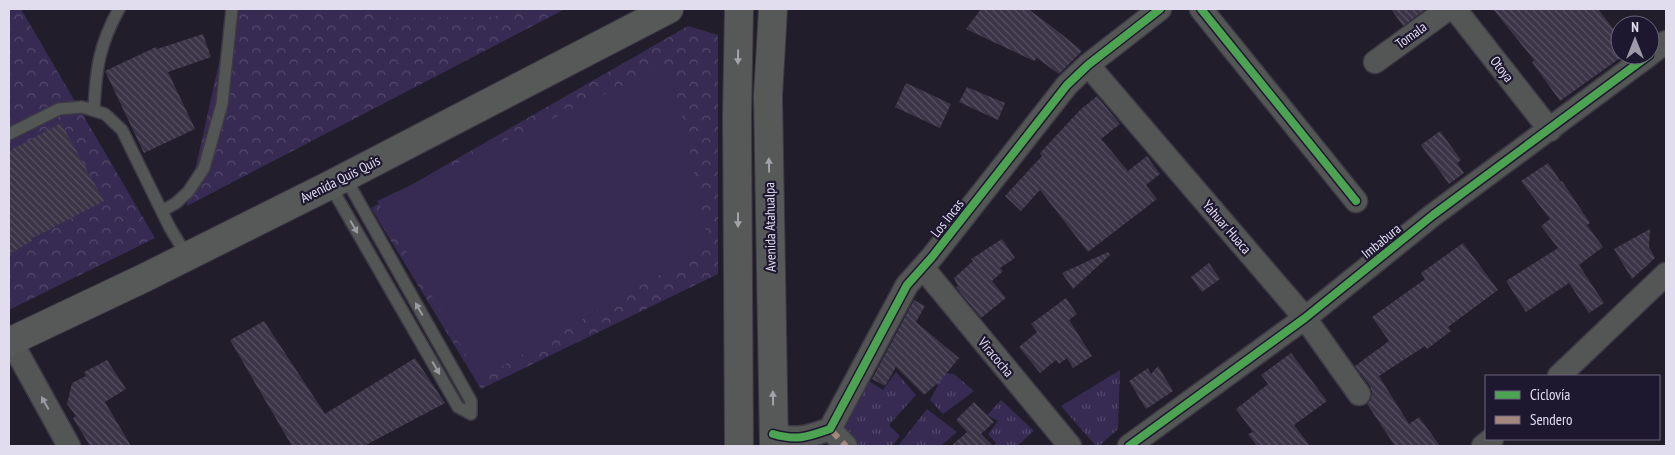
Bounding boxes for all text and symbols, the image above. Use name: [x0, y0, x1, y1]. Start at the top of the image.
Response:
north arrow: [1610, 15, 1660, 65]
street label: Tomala: [1392, 18, 1430, 52]
text: N: [1631, 18, 1639, 36]
one-way arrow: [734, 50, 742, 66]
street label: Otoya: [1486, 52, 1518, 86]
street label: Avenida Quis Quis: [297, 151, 383, 207]
one-way arrow: [765, 157, 773, 173]
street label: Avenida Atahualpa: [760, 182, 780, 272]
street label: Los Incas: [926, 195, 968, 241]
street label: Yahuar Huaca: [1199, 196, 1255, 258]
one-way arrow: [734, 212, 742, 228]
one-way arrow: [350, 220, 359, 233]
street label: Imbabura: [1358, 220, 1404, 262]
one-way arrow: [415, 301, 423, 316]
street label: Viracocha: [974, 333, 1018, 381]
one-way arrow: [431, 361, 440, 374]
legend: [1485, 375, 1660, 440]
text: Ciclovía: [1530, 385, 1570, 404]
one-way arrow: [769, 389, 777, 405]
one-way arrow: [41, 397, 50, 410]
text: Sendero: [1530, 410, 1572, 429]

